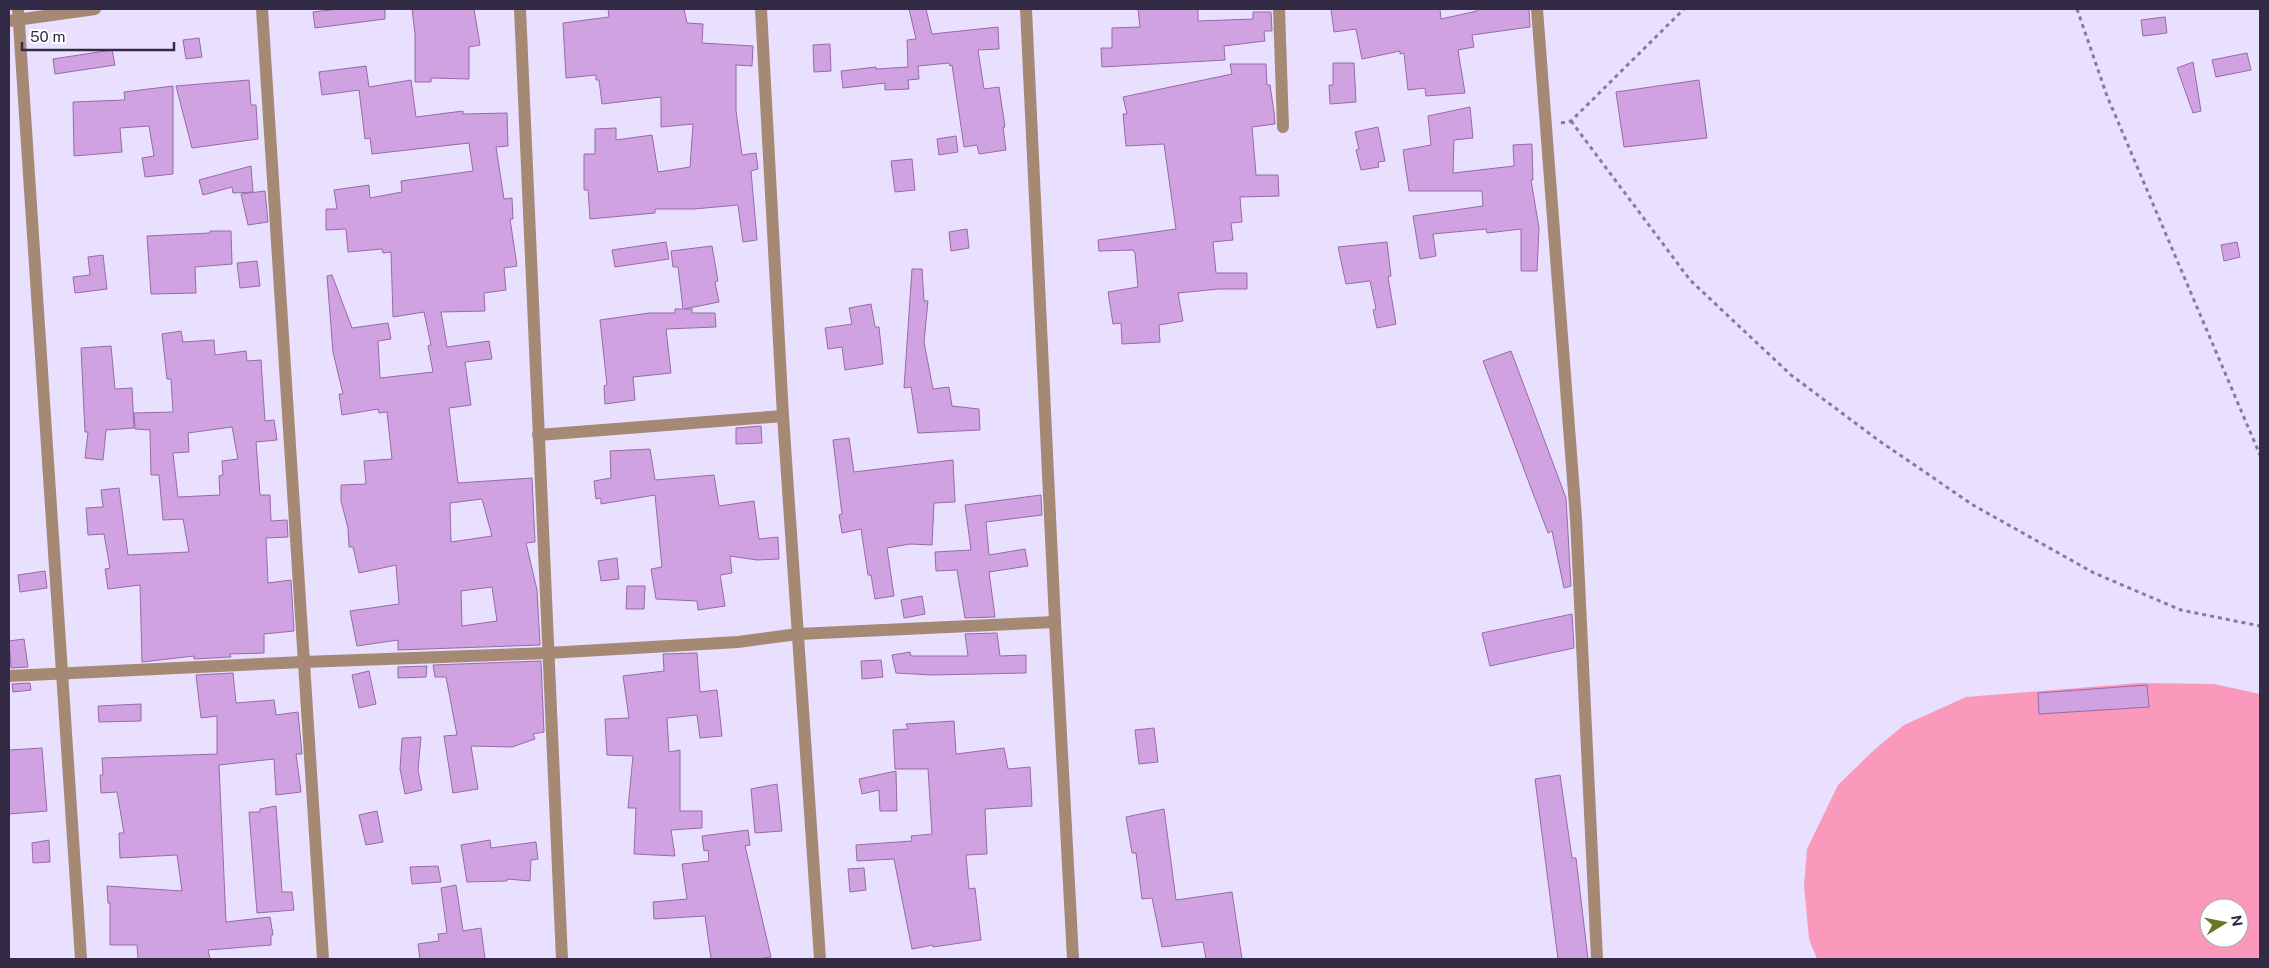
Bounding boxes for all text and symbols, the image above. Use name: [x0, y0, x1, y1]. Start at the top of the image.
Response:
scale bar: [22, 20, 175, 52]
text: 50 m: [30, 28, 65, 45]
north arrow: [2199, 898, 2249, 948]
text: N: [2228, 914, 2246, 928]

